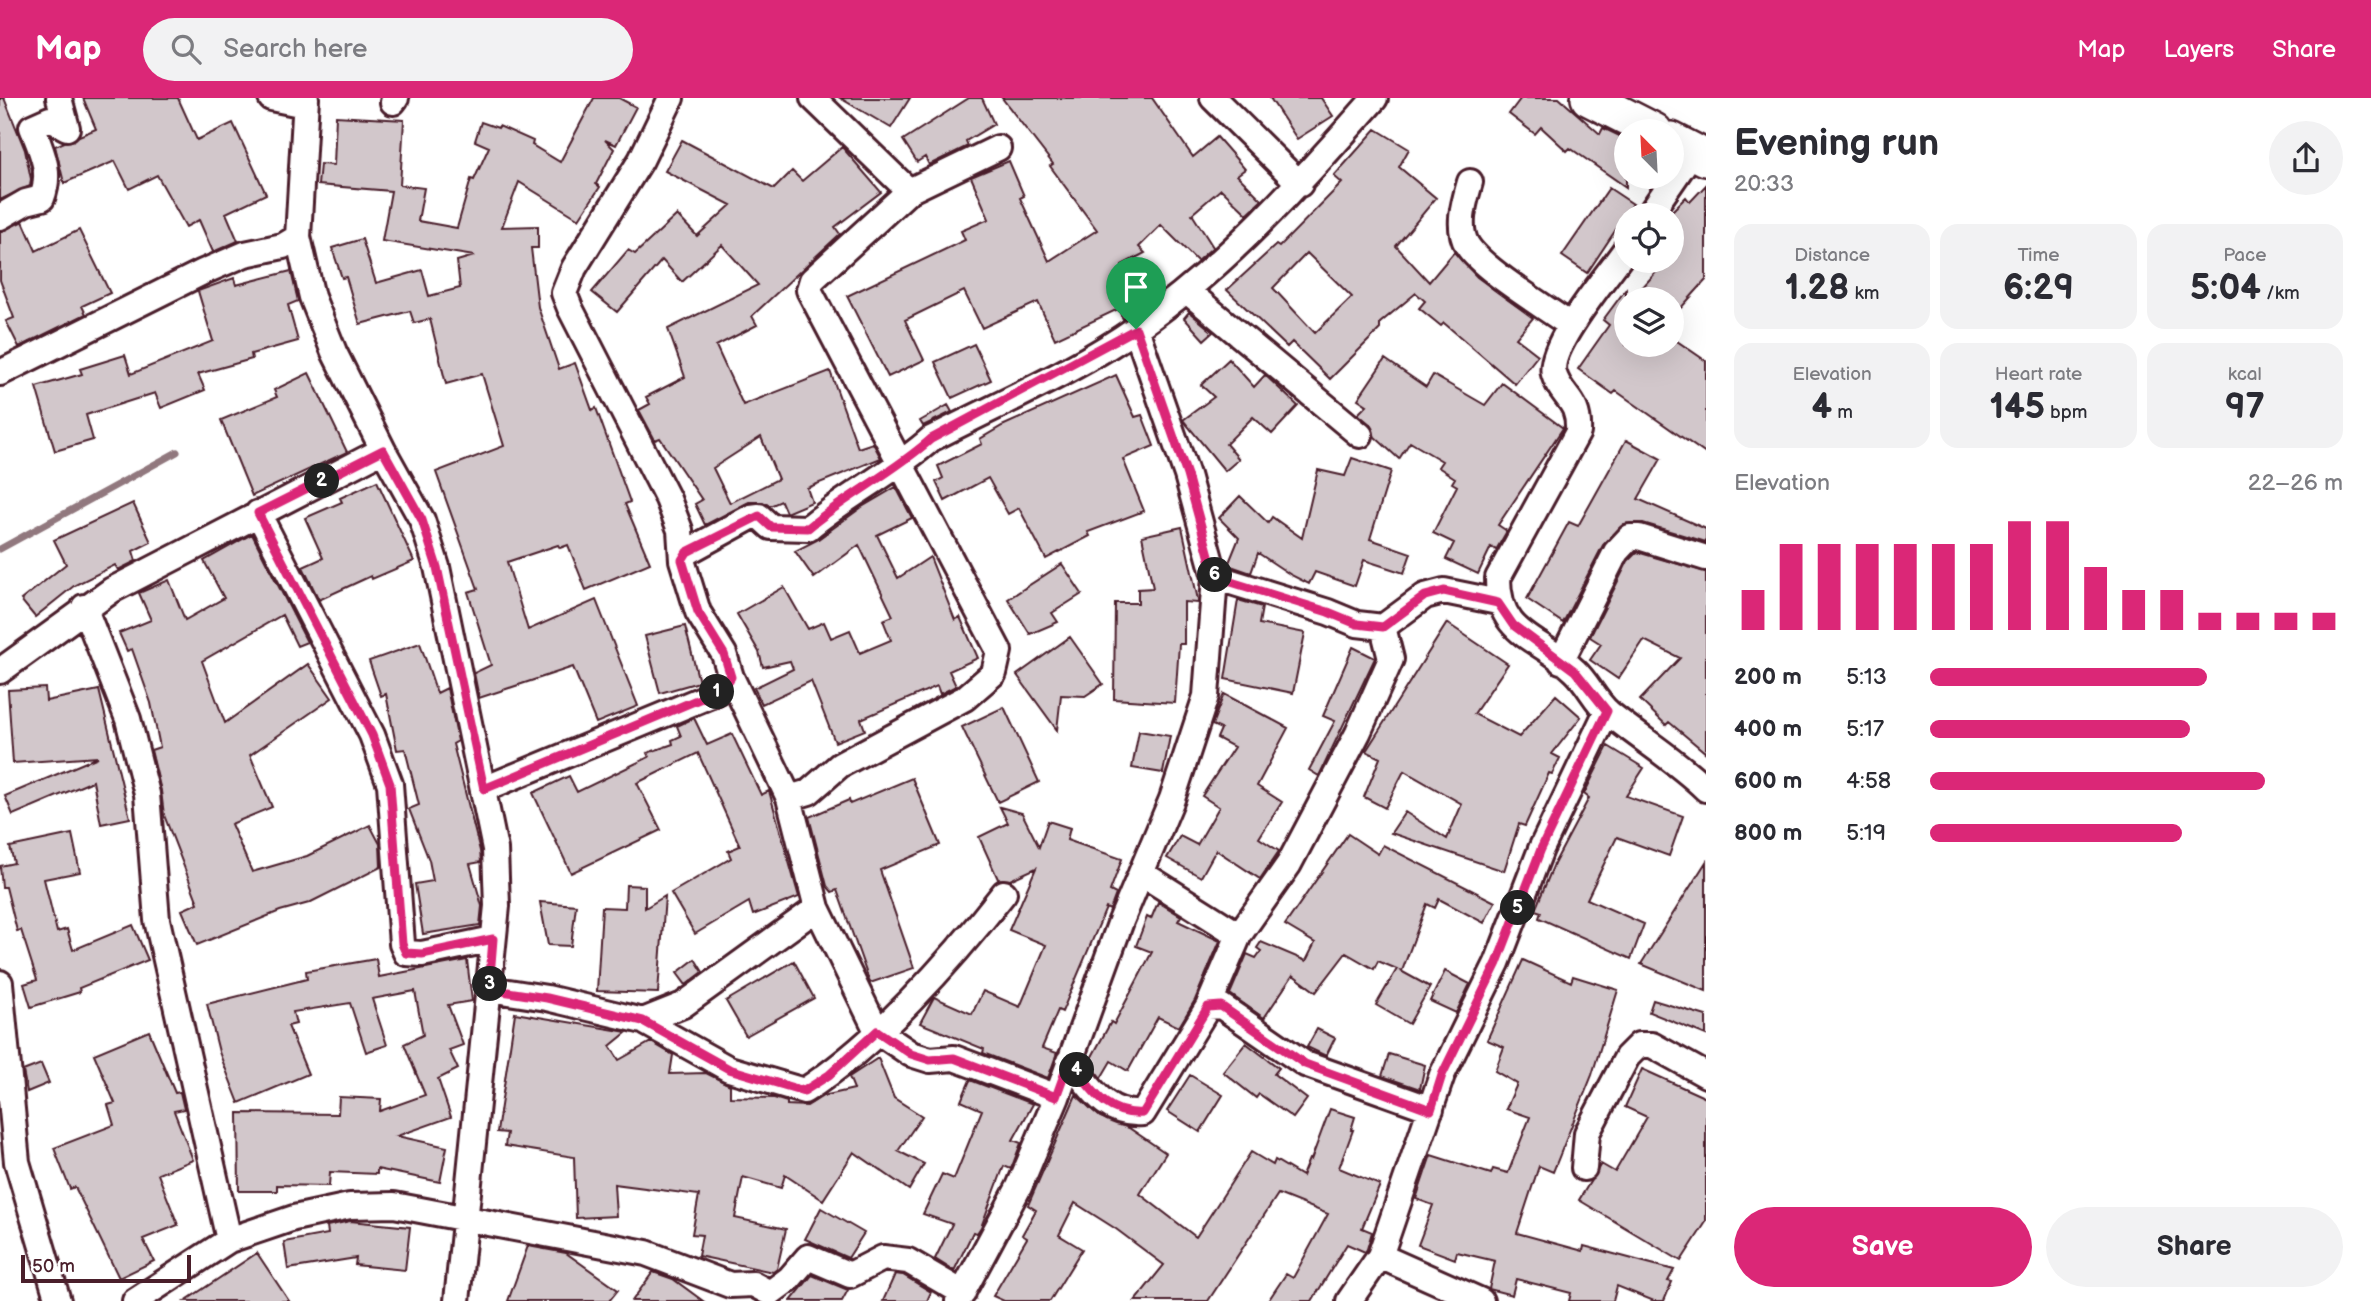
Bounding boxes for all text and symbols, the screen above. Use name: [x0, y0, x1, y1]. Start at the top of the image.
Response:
search box: [143, 18, 633, 81]
text: Map: [35, 29, 101, 69]
icon: search: [167, 30, 205, 68]
text: Search here: [223, 34, 367, 65]
text: Map: [2077, 35, 2125, 64]
text: Layers: [2163, 35, 2234, 64]
text: Share: [2272, 35, 2336, 64]
north arrow: [1614, 119, 1684, 189]
map controls: [1614, 119, 1684, 357]
text: Evening run: [1734, 121, 1939, 166]
button: share: [2269, 121, 2343, 195]
text: 20:33: [1734, 170, 1794, 198]
button: locate: [1614, 203, 1684, 273]
text: Distance: [1794, 244, 1870, 267]
text: Time: [2017, 244, 2060, 267]
text: Pace: [2223, 244, 2266, 267]
pin: [1106, 257, 1166, 329]
text: 1.28: [1785, 267, 1849, 310]
text: 6:29: [2003, 267, 2074, 310]
text: 5:04: [2190, 267, 2261, 310]
icon: arrive: [1117, 268, 1155, 306]
text: km: [1849, 282, 1879, 305]
text: /km: [2261, 282, 2300, 305]
button: layers: [1614, 287, 1684, 357]
text: Elevation: [1793, 363, 1872, 386]
text: Heart rate: [1995, 363, 2082, 386]
text: kcal: [2228, 363, 2262, 386]
text: 4: [1811, 386, 1832, 429]
text: 145: [1989, 386, 2045, 429]
text: 97: [2225, 386, 2265, 429]
text: m: [1832, 401, 1853, 424]
text: bpm: [2045, 401, 2088, 424]
pin: 2: [304, 464, 340, 498]
text: 2: [316, 469, 327, 492]
text: Elevation: [1734, 469, 1830, 497]
text: 22–26 m: [2248, 469, 2343, 497]
pin: 6: [1198, 558, 1232, 592]
text: 6: [1209, 563, 1220, 586]
text: 200 m: [1734, 663, 1802, 691]
text: 5:13: [1846, 663, 1887, 691]
pin: 1: [700, 674, 734, 710]
text: 1: [713, 680, 721, 703]
text: 400 m: [1734, 715, 1802, 743]
text: 5:17: [1846, 715, 1884, 743]
text: 600 m: [1734, 767, 1802, 795]
text: 4:58: [1846, 767, 1891, 795]
text: 800 m: [1734, 819, 1802, 847]
text: 5:19: [1846, 819, 1886, 847]
pin: 5: [1500, 890, 1536, 926]
text: 5: [1512, 896, 1523, 919]
pin: 3: [472, 966, 508, 1001]
text: 3: [484, 972, 495, 995]
pin: 4: [1060, 1052, 1094, 1088]
text: 4: [1071, 1058, 1082, 1081]
button: Save: [1734, 1207, 2032, 1287]
button: Share: [2046, 1207, 2343, 1287]
scale bar: [21, 1252, 191, 1284]
text: 50 m: [32, 1255, 75, 1278]

